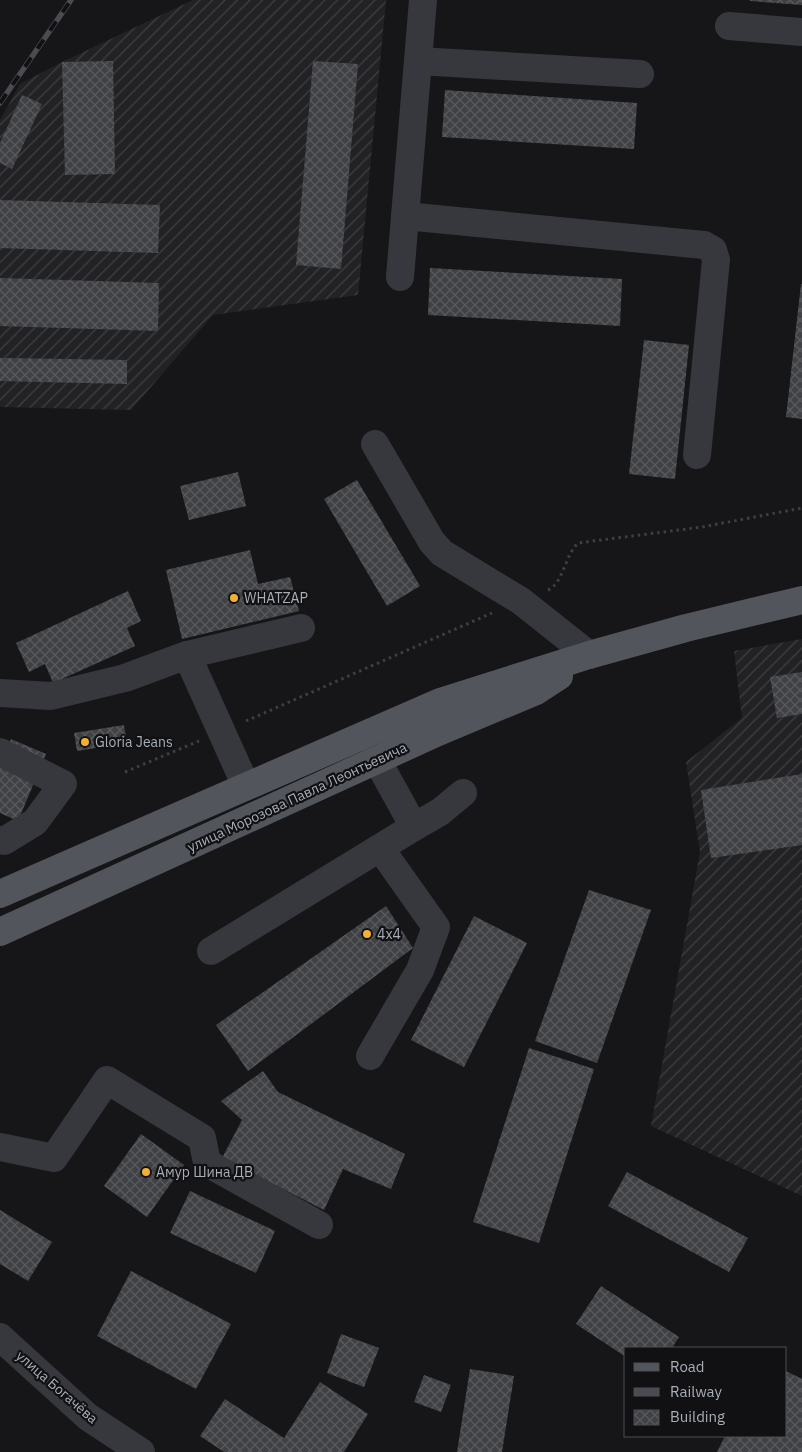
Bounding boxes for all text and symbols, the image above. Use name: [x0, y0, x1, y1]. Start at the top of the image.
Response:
place label: WHATZAP: [244, 589, 308, 607]
marker: WHATZAP: [228, 592, 240, 604]
place label: Gloria Jeans: [95, 733, 173, 751]
marker: Gloria Jeans: [79, 736, 91, 748]
street label: улица Морозова Павла Леонтьевича: [184, 738, 410, 856]
place label: 4х4: [377, 925, 401, 943]
marker: 4х4: [361, 928, 373, 940]
place label: Амур Шина ДВ: [156, 1163, 253, 1181]
marker: Амур Шина ДВ: [140, 1166, 152, 1178]
street label: улица Богачёва: [12, 1347, 102, 1428]
legend: [624, 1347, 787, 1437]
text: Road: [670, 1357, 705, 1376]
text: Railway: [670, 1382, 723, 1401]
text: Building: [670, 1407, 725, 1426]

